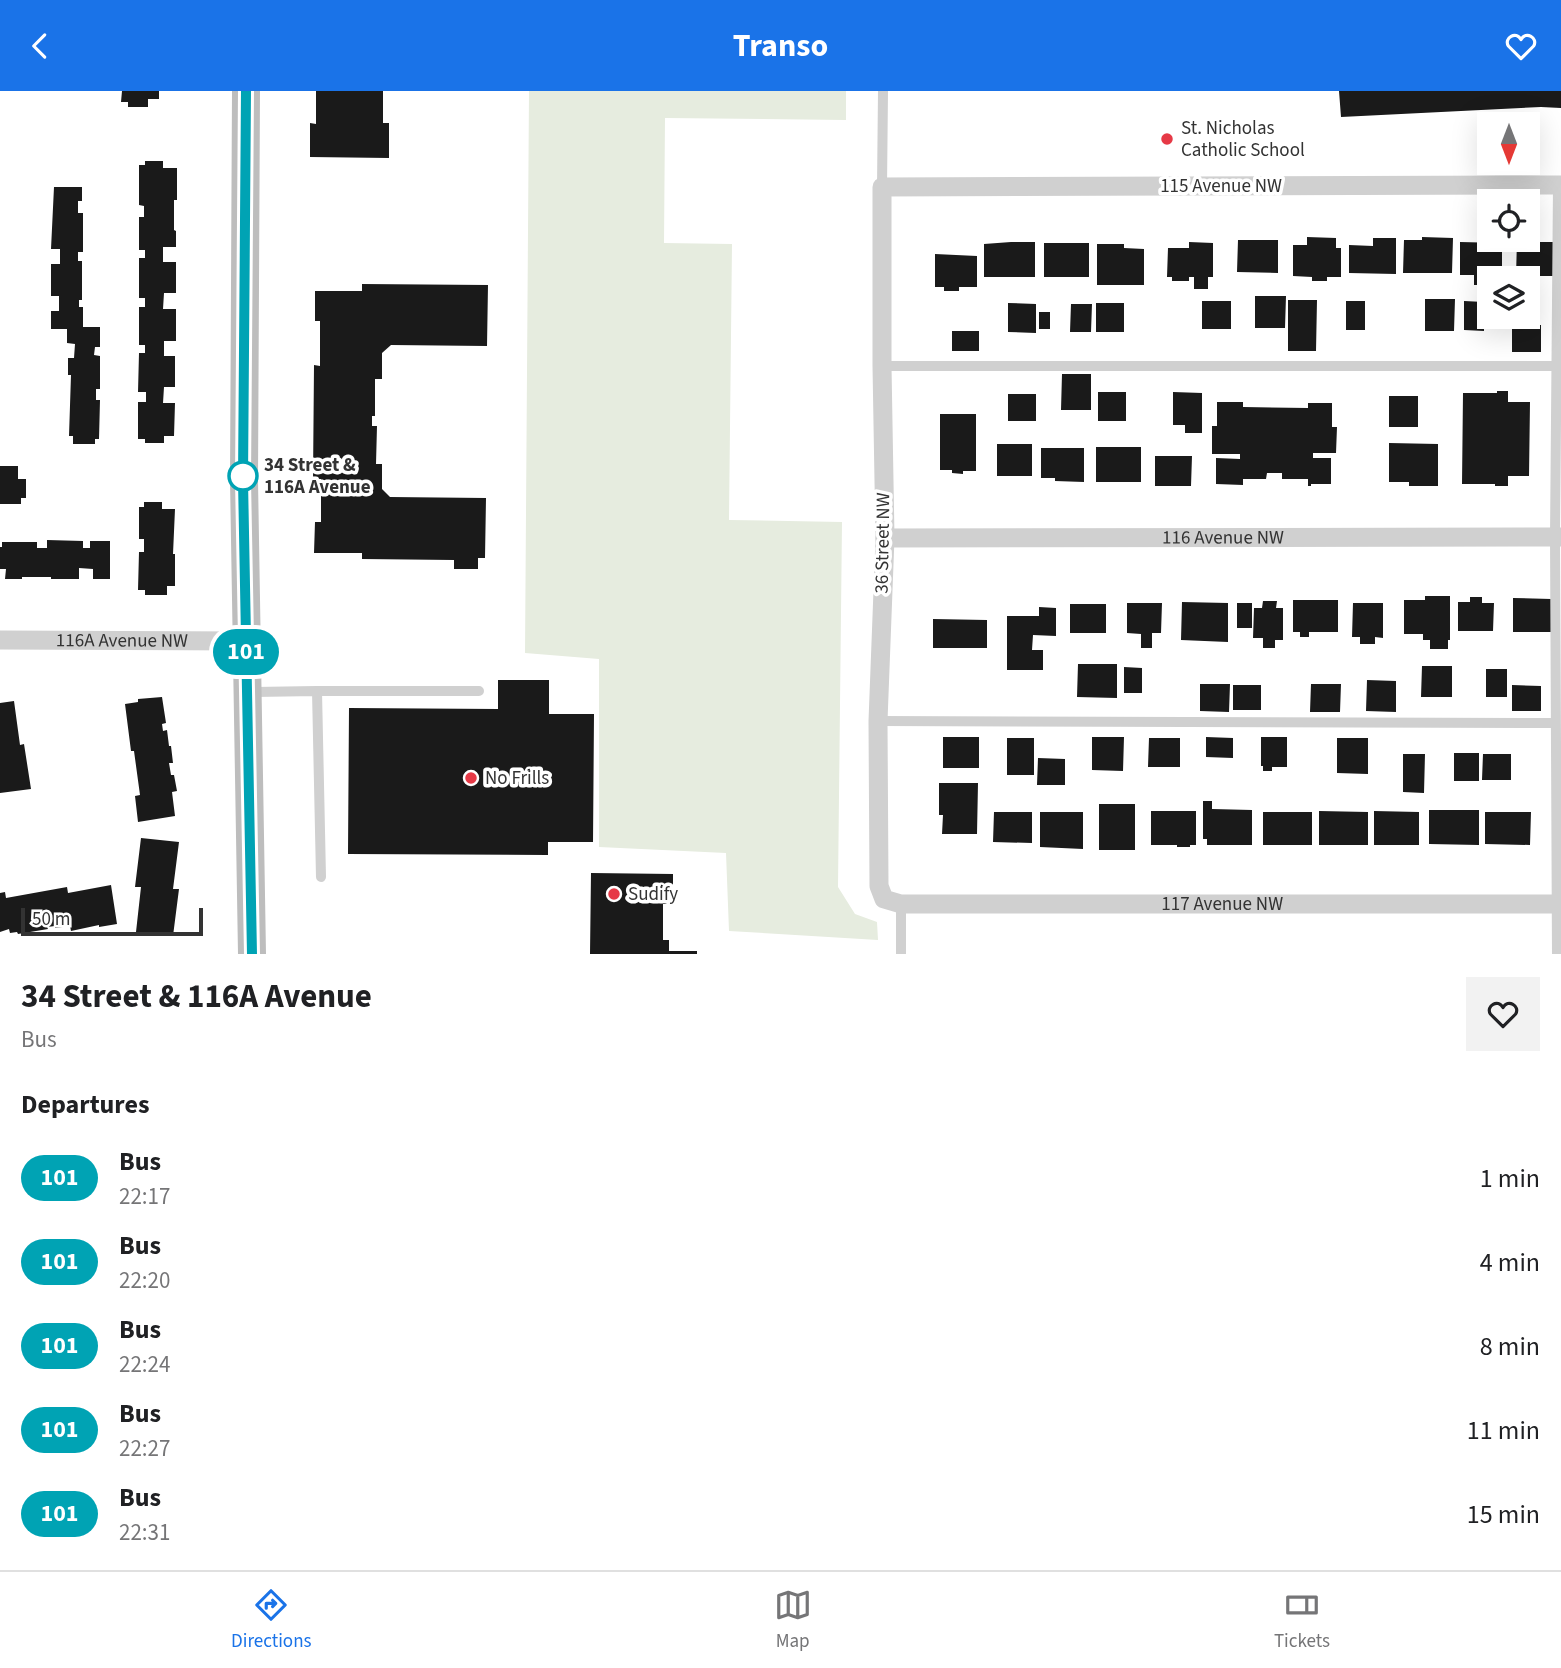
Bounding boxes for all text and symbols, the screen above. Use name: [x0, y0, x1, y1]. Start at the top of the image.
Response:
text: Transo: [733, 23, 828, 69]
icon: back: [21, 27, 59, 65]
icon: heart: [1502, 27, 1540, 65]
north arrow: [1477, 112, 1540, 175]
map controls: [1477, 112, 1540, 329]
place label: St. Nicholas Catholic School: [1181, 115, 1305, 164]
marker: St. Nicholas Catholic School: [1159, 131, 1175, 147]
street label: 115 Avenue NW: [1160, 173, 1282, 200]
button: locate: [1477, 189, 1540, 252]
button: layers: [1477, 266, 1540, 329]
place label: 34 Street & 116A Avenue: [264, 452, 371, 501]
marker: 34 Street & 116A Avenue: [228, 461, 258, 491]
street label: 36 Street NW: [869, 492, 897, 594]
street label: 116 Avenue NW: [1162, 524, 1284, 551]
street label: 116A Avenue NW: [56, 627, 188, 654]
line badge: 101: [206, 629, 286, 675]
text: 101: [227, 634, 265, 669]
place label: No Frills: [485, 765, 549, 792]
marker: No Frills: [463, 770, 479, 786]
place label: Sudify: [628, 881, 678, 908]
marker: Sudify: [606, 886, 622, 902]
street label: 117 Avenue NW: [1161, 891, 1283, 918]
scale bar: [21, 905, 203, 937]
text: 50 m: [32, 906, 70, 933]
text: 34 Street & 116A Avenue: [21, 973, 372, 1020]
button: heart: [1466, 977, 1540, 1051]
text: Bus: [21, 1023, 57, 1056]
text: Departures: [21, 1086, 149, 1123]
text: Bus: [119, 1143, 161, 1180]
text: 101: [40, 1160, 79, 1195]
text: 1 min: [1480, 1160, 1540, 1197]
text: 22:17: [119, 1180, 170, 1213]
text: Bus: [119, 1227, 161, 1264]
text: 101: [40, 1244, 79, 1279]
text: 4 min: [1480, 1244, 1540, 1281]
text: 22:20: [119, 1264, 170, 1297]
text: Bus: [119, 1311, 161, 1348]
text: 101: [40, 1328, 79, 1363]
text: 8 min: [1480, 1328, 1540, 1365]
text: 22:24: [119, 1348, 170, 1381]
text: Bus: [119, 1395, 161, 1432]
text: 101: [40, 1412, 79, 1447]
text: 11 min: [1467, 1412, 1540, 1449]
text: 22:27: [119, 1432, 170, 1465]
text: Bus: [119, 1479, 161, 1516]
text: 101: [40, 1496, 79, 1531]
text: 15 min: [1467, 1496, 1540, 1533]
text: 22:31: [119, 1516, 170, 1549]
tab: Directions: [231, 1586, 312, 1655]
tab: Map: [774, 1586, 812, 1655]
tab: Tickets: [1274, 1586, 1330, 1655]

